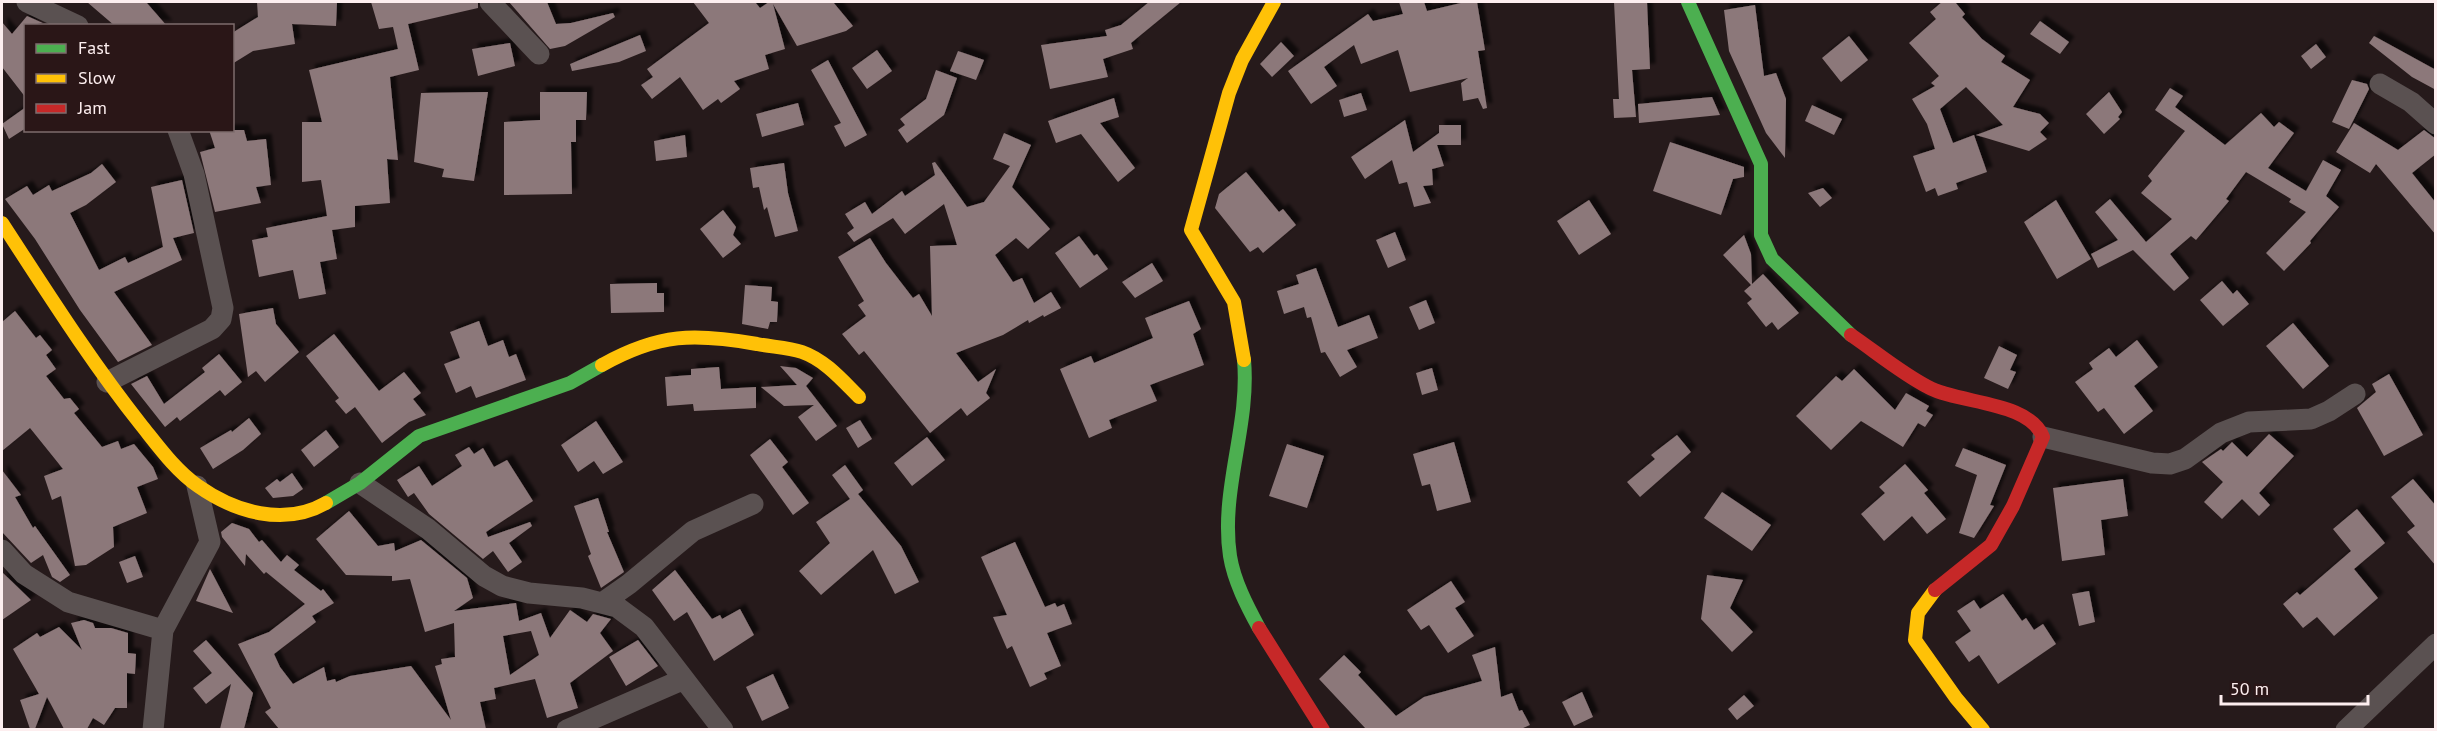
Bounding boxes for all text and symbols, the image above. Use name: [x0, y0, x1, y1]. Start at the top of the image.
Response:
legend: [24, 24, 234, 132]
text: Fast: [78, 36, 110, 59]
text: Slow: [78, 66, 116, 89]
text: Jam: [77, 96, 107, 119]
scale bar: [2221, 668, 2368, 706]
text: 50 m: [2230, 677, 2269, 700]

